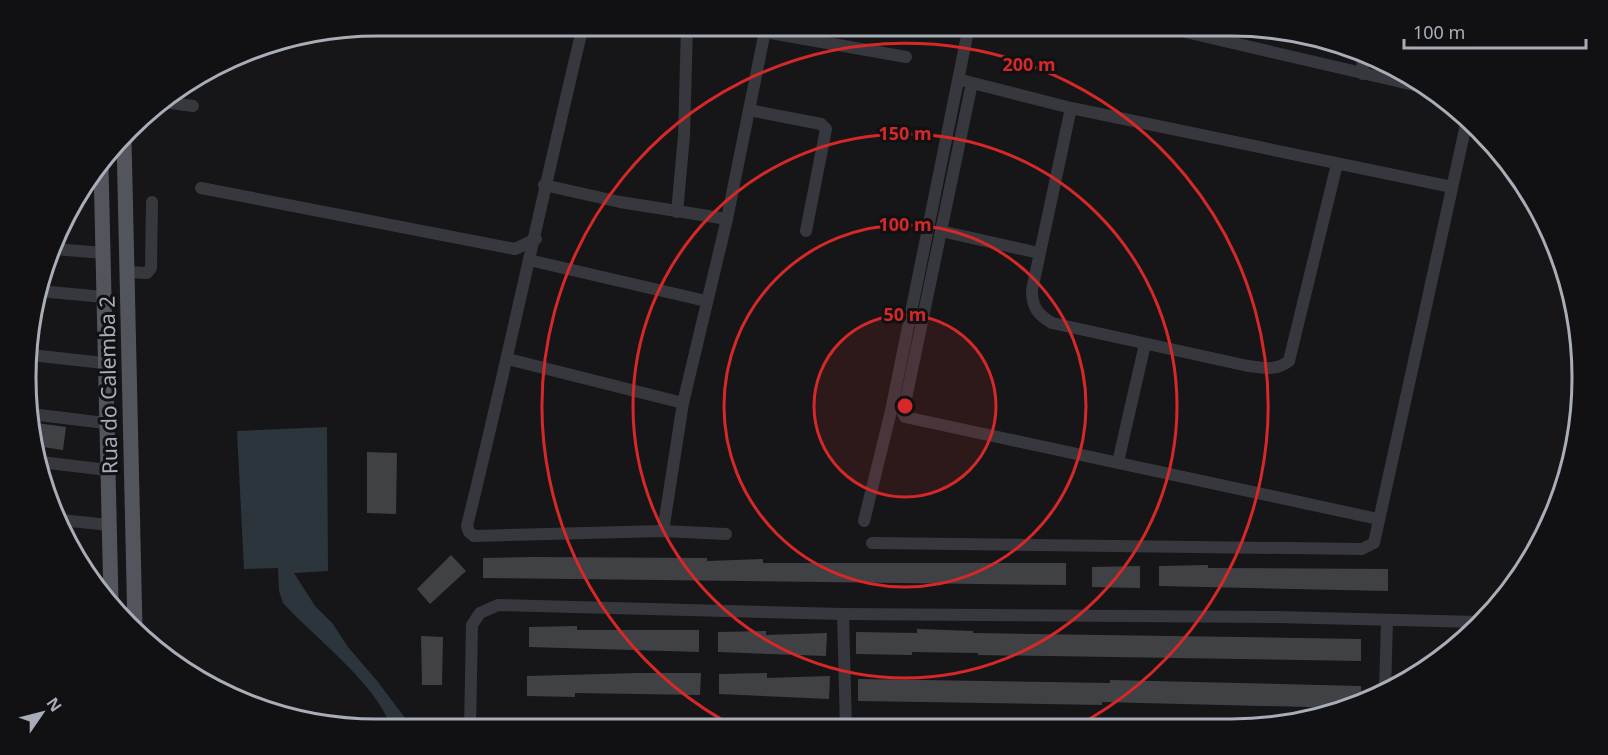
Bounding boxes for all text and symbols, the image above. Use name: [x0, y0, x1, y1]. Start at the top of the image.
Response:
scale bar: [1404, 12, 1586, 50]
text: 100 m: [1413, 20, 1465, 44]
text: 200 m: [1002, 52, 1056, 76]
text: 150 m: [878, 121, 932, 145]
text: 100 m: [878, 212, 932, 236]
street label: Rua do Calemba 2: [92, 296, 124, 474]
text: 50 m: [884, 302, 926, 326]
centre of rings: [895, 396, 915, 416]
north arrow: [12, 683, 72, 743]
text: N: [42, 693, 67, 716]

